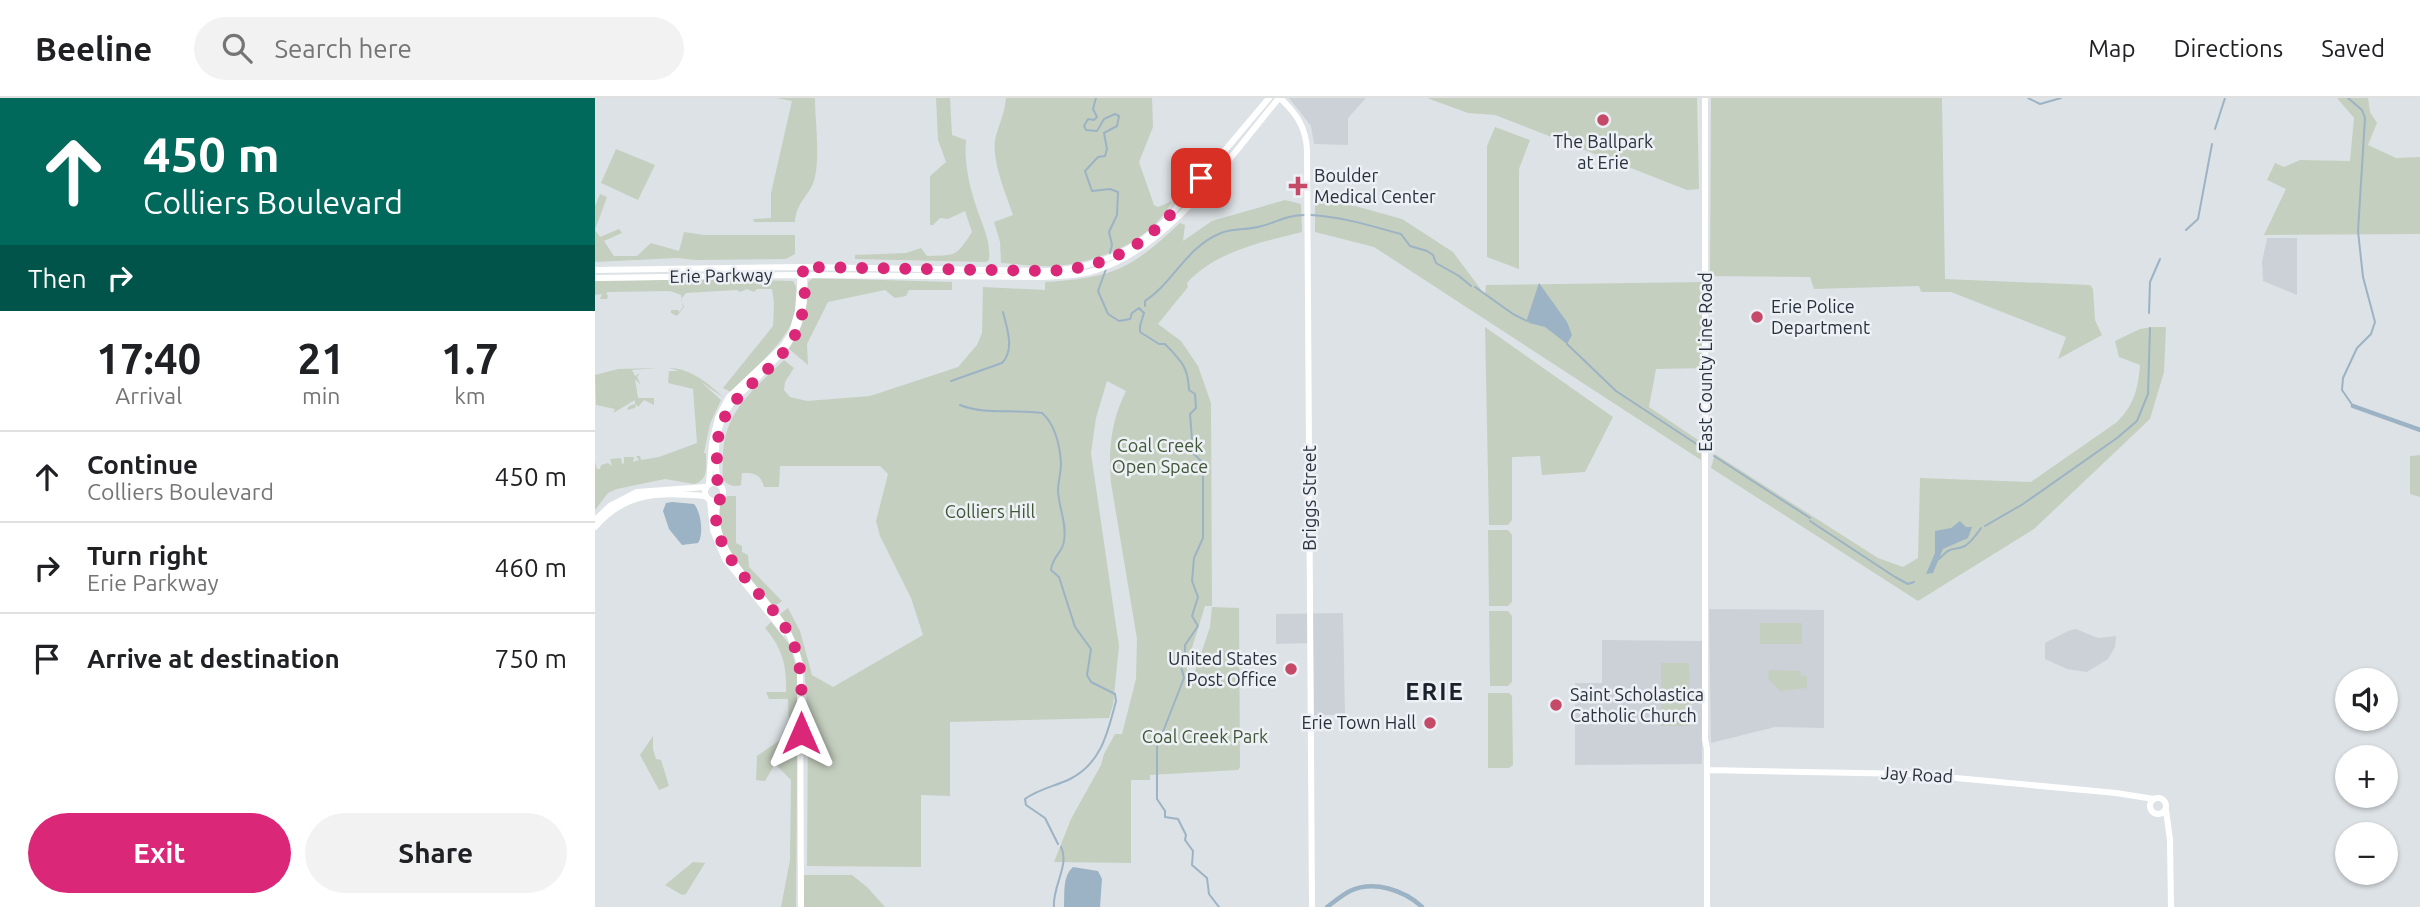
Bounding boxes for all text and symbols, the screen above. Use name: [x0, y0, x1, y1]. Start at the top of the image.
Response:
search box: [194, 17, 684, 80]
icon: search: [218, 29, 256, 67]
text: Beeline: [35, 30, 152, 67]
text: Search here: [274, 34, 412, 63]
text: Map: [2088, 35, 2135, 62]
text: Directions: [2173, 35, 2283, 62]
text: Saved: [2321, 35, 2385, 62]
marker: The Ballpark at Erie: [1595, 112, 1611, 128]
icon: ahead: [28, 126, 119, 217]
text: 450 m: [143, 126, 280, 181]
place label: The Ballpark at Erie: [1553, 131, 1653, 172]
pin: [1171, 148, 1231, 208]
icon: arrive: [1182, 159, 1220, 197]
place label: Boulder Medical Center: [1314, 165, 1436, 206]
marker: Boulder Medical Center: [1288, 176, 1308, 196]
text: Colliers Boulevard: [143, 184, 403, 220]
icon: right: [101, 259, 139, 297]
text: Then: [28, 264, 87, 293]
street label: Erie Parkway: [669, 264, 773, 286]
street label: East County Line Road: [1695, 272, 1715, 452]
place label: Erie Police Department: [1771, 296, 1870, 337]
marker: Erie Police Department: [1749, 309, 1765, 325]
text: 17:40: [96, 335, 201, 382]
text: 21: [297, 335, 345, 382]
text: 1.7: [441, 335, 499, 382]
text: Arrival: [115, 383, 182, 408]
text: min: [302, 383, 340, 408]
text: km: [454, 383, 486, 408]
park label: Coal Creek Open Space: [1112, 435, 1208, 476]
street label: Briggs Street: [1299, 445, 1319, 551]
text: Continue: [87, 450, 198, 479]
icon: ahead: [28, 458, 66, 496]
text: 450 m: [495, 462, 567, 491]
text: Colliers Boulevard: [87, 479, 274, 504]
park label: Colliers Hill: [945, 501, 1035, 521]
text: Turn right: [87, 541, 208, 570]
icon: right: [28, 549, 66, 587]
text: 460 m: [495, 553, 567, 582]
text: Erie Parkway: [87, 570, 219, 595]
icon: arrive: [28, 640, 66, 678]
text: Arrive at destination: [87, 644, 340, 673]
text: 750 m: [495, 644, 567, 673]
place label: United States Post Office: [1168, 648, 1277, 689]
marker: United States Post Office: [1283, 661, 1299, 677]
map controls: [2335, 668, 2398, 885]
button: sound: [2335, 668, 2398, 731]
district label: ERIE: [1405, 678, 1465, 705]
place label: Saint Scholastica Catholic Church: [1570, 684, 1704, 725]
position arrow: [764, 696, 838, 770]
marker: Saint Scholastica Catholic Church: [1548, 697, 1564, 713]
place label: Erie Town Hall: [1301, 712, 1416, 732]
marker: Erie Town Hall: [1422, 715, 1438, 731]
park label: Coal Creek Park: [1142, 726, 1268, 746]
button: +: [2335, 745, 2398, 808]
street label: Jay Road: [1880, 762, 1954, 786]
button: Exit: [28, 813, 291, 893]
button: Share: [305, 813, 567, 893]
button: −: [2335, 822, 2398, 885]

